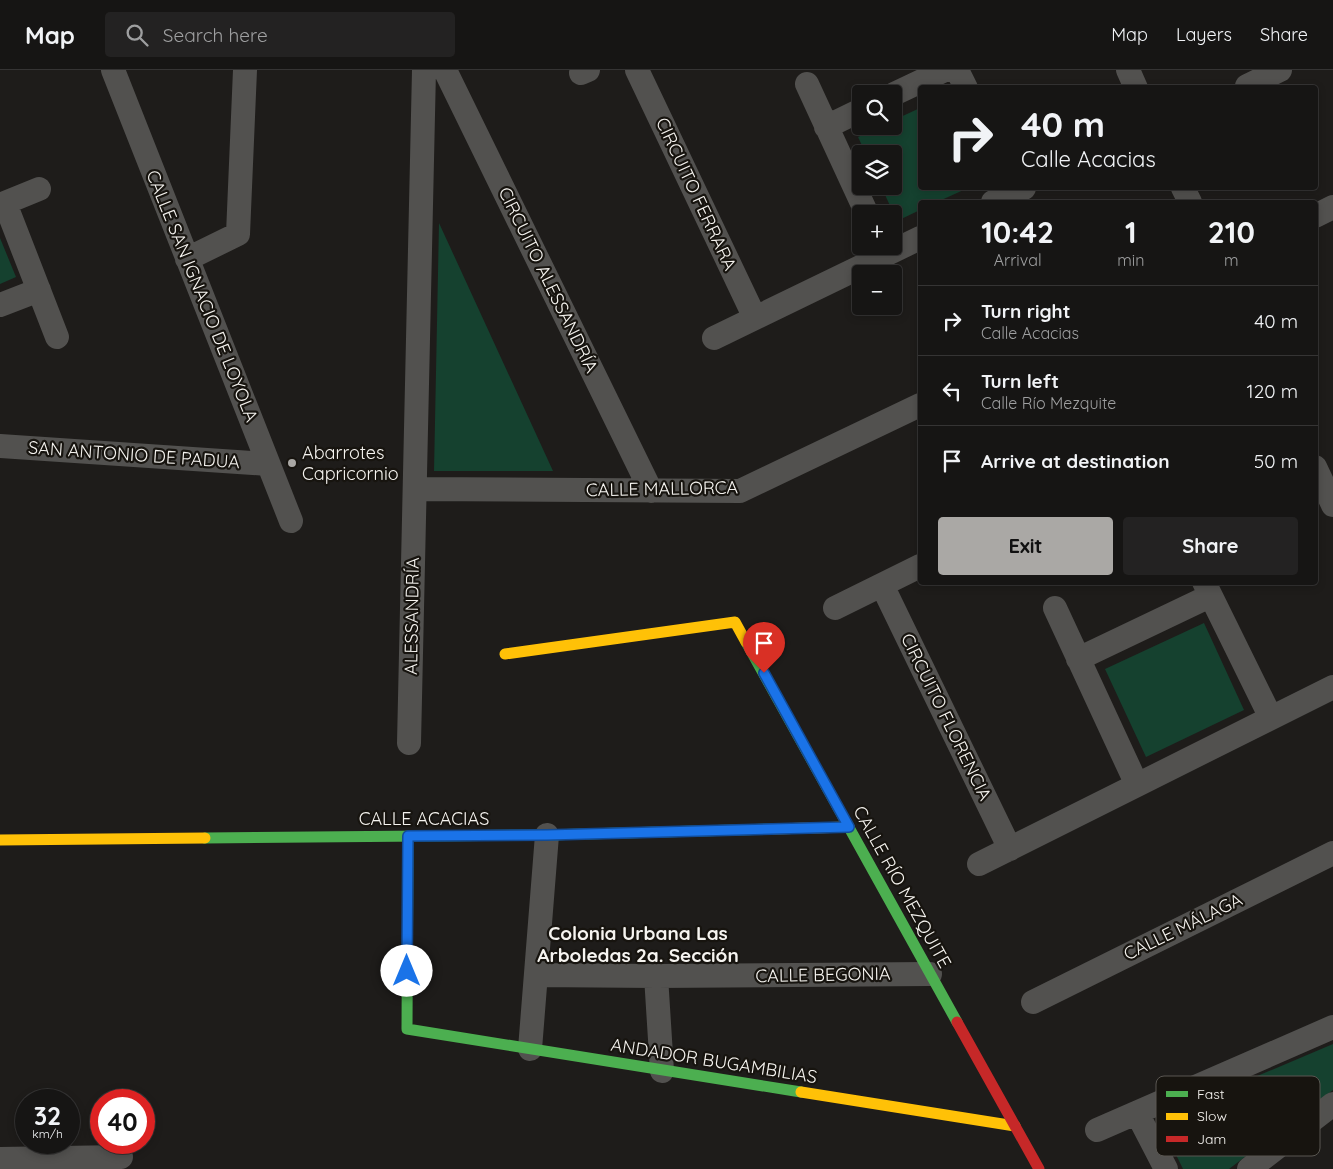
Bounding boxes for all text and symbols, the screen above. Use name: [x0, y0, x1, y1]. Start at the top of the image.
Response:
search box: [105, 12, 455, 57]
text: Map: [25, 20, 75, 50]
icon: search: [123, 21, 151, 49]
text: Search here: [163, 23, 268, 47]
text: Map: [1111, 23, 1148, 46]
text: Layers: [1176, 23, 1232, 46]
text: Share: [1260, 23, 1308, 46]
map controls: [852, 85, 902, 315]
button: search: [852, 85, 902, 135]
text: 40 m: [1021, 102, 1105, 146]
icon: right: [938, 105, 1003, 170]
street label: CIRCUITO FERRARA: [651, 114, 742, 274]
button: layers: [852, 145, 902, 195]
text: Calle Acacias: [1021, 145, 1156, 173]
street label: CALLE SAN IGNACIO DE LOYOLA: [141, 167, 264, 425]
street label: CIRCUITO ALESSANDRÍA: [493, 183, 604, 377]
button: +: [852, 205, 902, 255]
text: 10:42: [981, 213, 1054, 251]
text: 1: [1125, 213, 1137, 251]
text: 210: [1208, 213, 1255, 251]
text: Arrival: [994, 250, 1042, 270]
text: min: [1117, 250, 1145, 270]
text: m: [1224, 250, 1239, 270]
button: −: [852, 265, 902, 315]
text: Turn right: [981, 299, 1070, 323]
icon: right: [938, 307, 966, 335]
text: 40 m: [1254, 309, 1298, 333]
text: Calle Acacias: [981, 323, 1079, 343]
text: Turn left: [981, 369, 1059, 393]
icon: left: [938, 377, 966, 405]
text: 120 m: [1247, 379, 1298, 403]
text: Calle Río Mezquite: [981, 393, 1116, 413]
street label: SAN ANTONIO DE PADUA: [27, 436, 241, 473]
place label: Abarrotes Capricornio: [302, 441, 399, 485]
icon: arrive: [938, 447, 966, 475]
text: Arrive at destination: [981, 449, 1170, 473]
text: 50 m: [1254, 449, 1298, 473]
marker: Abarrotes Capricornio: [286, 457, 298, 469]
street label: CALLE MALLORCA: [586, 476, 739, 501]
button: Exit: [938, 517, 1113, 575]
button: Share: [1123, 517, 1298, 575]
street label: ALESSANDRÍA: [399, 557, 424, 675]
pin: [743, 622, 785, 673]
icon: arrive: [750, 629, 778, 657]
street label: CIRCUITO FLORENCIA: [896, 629, 997, 804]
street label: CALLE RÍO MEZQUITE: [848, 802, 957, 972]
street label: CALLE ACACIAS: [359, 807, 489, 830]
street label: CALLE MÁLAGA: [1120, 888, 1246, 965]
district label: Colonia Urbana Las Arboledas 2a. Sección: [537, 921, 739, 967]
position arrow: [380, 944, 432, 996]
street label: CALLE BEGONIA: [755, 962, 891, 987]
street label: ANDADOR BUGAMBILIAS: [609, 1033, 819, 1088]
legend: [1156, 1076, 1320, 1156]
text: Fast: [1197, 1085, 1225, 1103]
speed limit sign: 40: [90, 1089, 155, 1154]
text: 32: [34, 1100, 61, 1131]
text: Slow: [1197, 1107, 1227, 1125]
text: km/h: [32, 1126, 63, 1141]
text: Jam: [1197, 1130, 1226, 1148]

